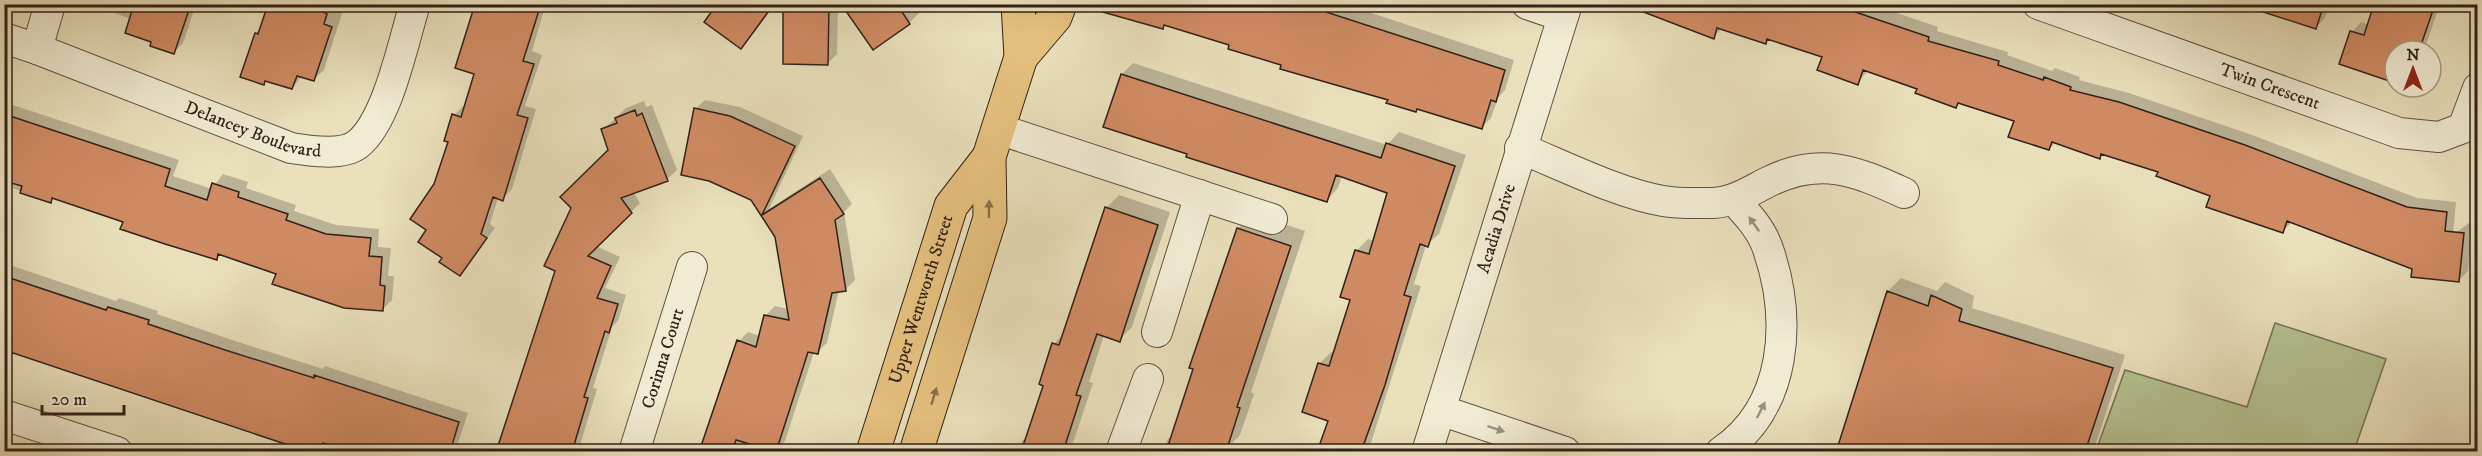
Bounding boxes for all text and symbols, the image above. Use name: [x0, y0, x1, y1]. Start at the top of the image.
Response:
north arrow: [2383, 39, 2443, 99]
text: N: [2406, 45, 2420, 65]
street label: Twin Crescent: [2217, 59, 2323, 115]
street label: Delancey Boulevard: [181, 97, 322, 163]
street label: Acadia Drive: [1473, 181, 1521, 276]
one-way arrow: [984, 200, 994, 219]
street label: Upper Wentworth Street: [884, 212, 959, 387]
one-way arrow: [1749, 216, 1760, 232]
street label: Corinna Court: [637, 305, 689, 412]
scale bar: [42, 378, 124, 416]
one-way arrow: [930, 387, 939, 405]
text: 20 m: [51, 389, 87, 411]
one-way arrow: [1756, 401, 1766, 418]
one-way arrow: [1487, 424, 1505, 434]

